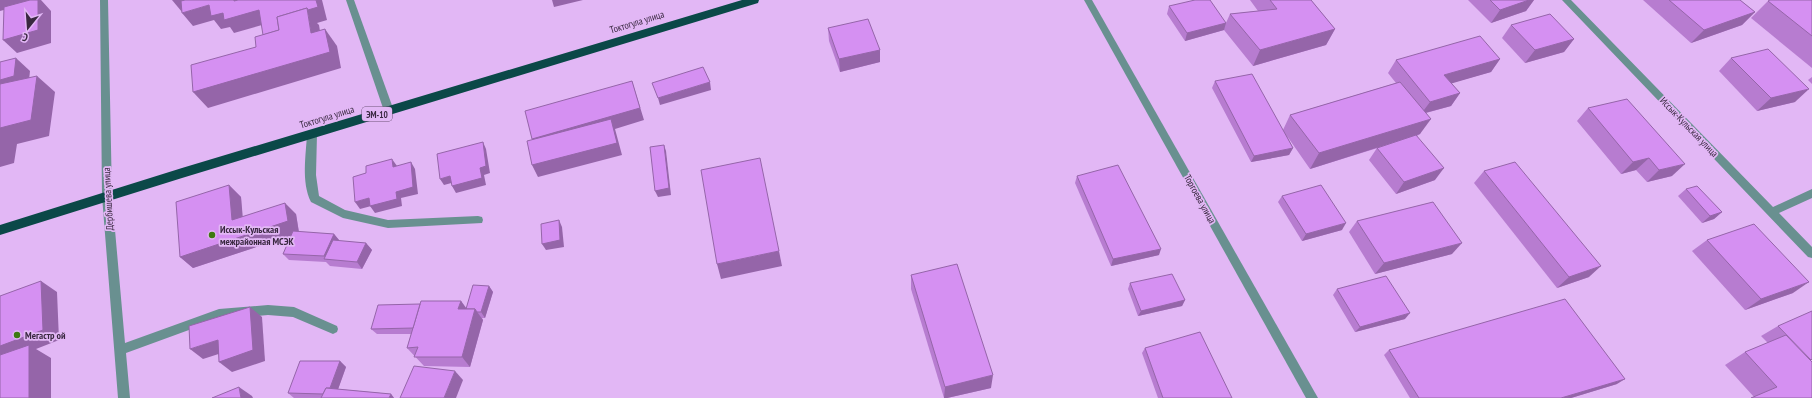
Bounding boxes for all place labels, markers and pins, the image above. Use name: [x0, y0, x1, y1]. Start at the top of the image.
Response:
place label: Иссык-Кульская межрайонная МСЭК: [220, 223, 294, 248]
marker: Иссык-Кульская межрайонная МСЭК: [207, 230, 217, 240]
place label: Мегастр ой: [25, 329, 66, 342]
marker: Мегастр ой: [12, 330, 22, 340]

